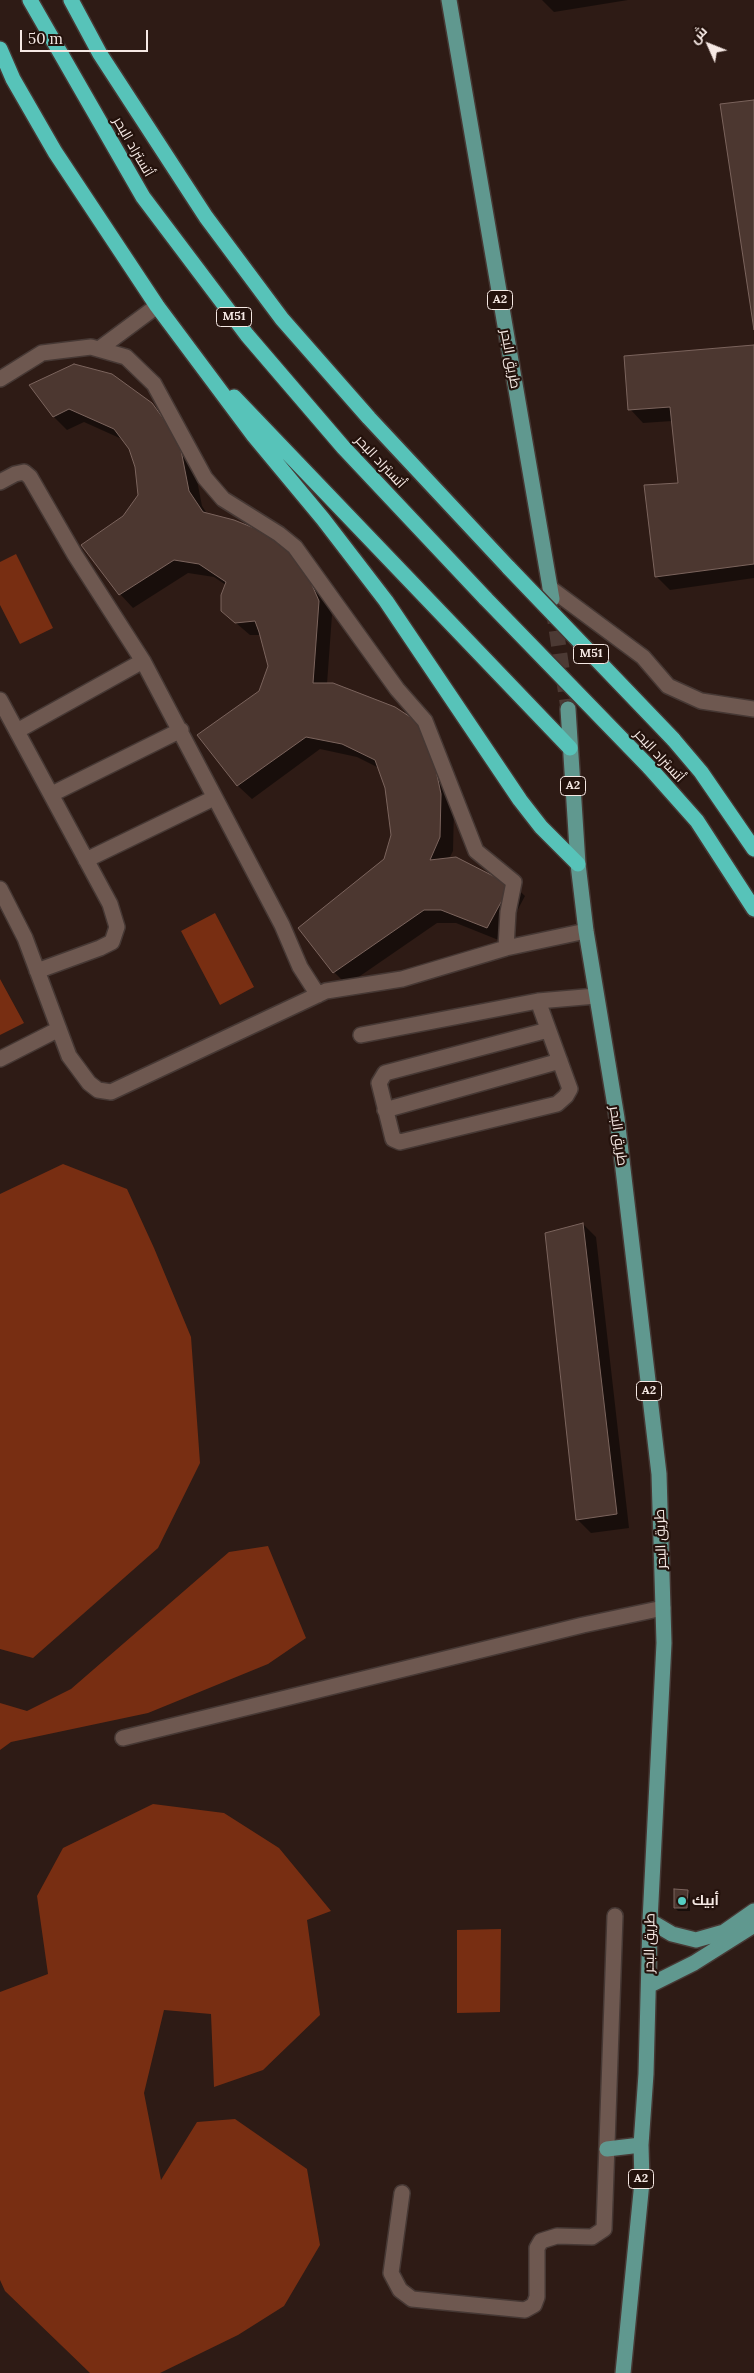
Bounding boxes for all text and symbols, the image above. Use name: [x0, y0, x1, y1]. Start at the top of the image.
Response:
scale bar: [22, 20, 150, 52]
north arrow: [684, 20, 734, 70]
text: ش: [685, 22, 711, 47]
text: 50 m: [28, 29, 63, 48]
street label: أتستراد البحر: [109, 114, 157, 180]
road number: A2: [488, 290, 512, 310]
road number: M51: [216, 308, 252, 326]
street label: طريق البحر: [497, 328, 523, 390]
street label: أتستراد البحر: [351, 432, 409, 492]
road number: M51: [574, 644, 608, 664]
street label: أتستراد البحر: [630, 726, 688, 786]
road number: A2: [560, 776, 586, 796]
street label: طريق البحر: [606, 1105, 630, 1167]
road number: A2: [636, 1382, 662, 1400]
street label: طريق البحر: [652, 1509, 670, 1569]
place label: أبيك: [692, 1893, 719, 1909]
marker: أبيك: [676, 1895, 688, 1907]
street label: طريق البحر: [641, 1913, 659, 1973]
road number: A2: [628, 2170, 654, 2188]

